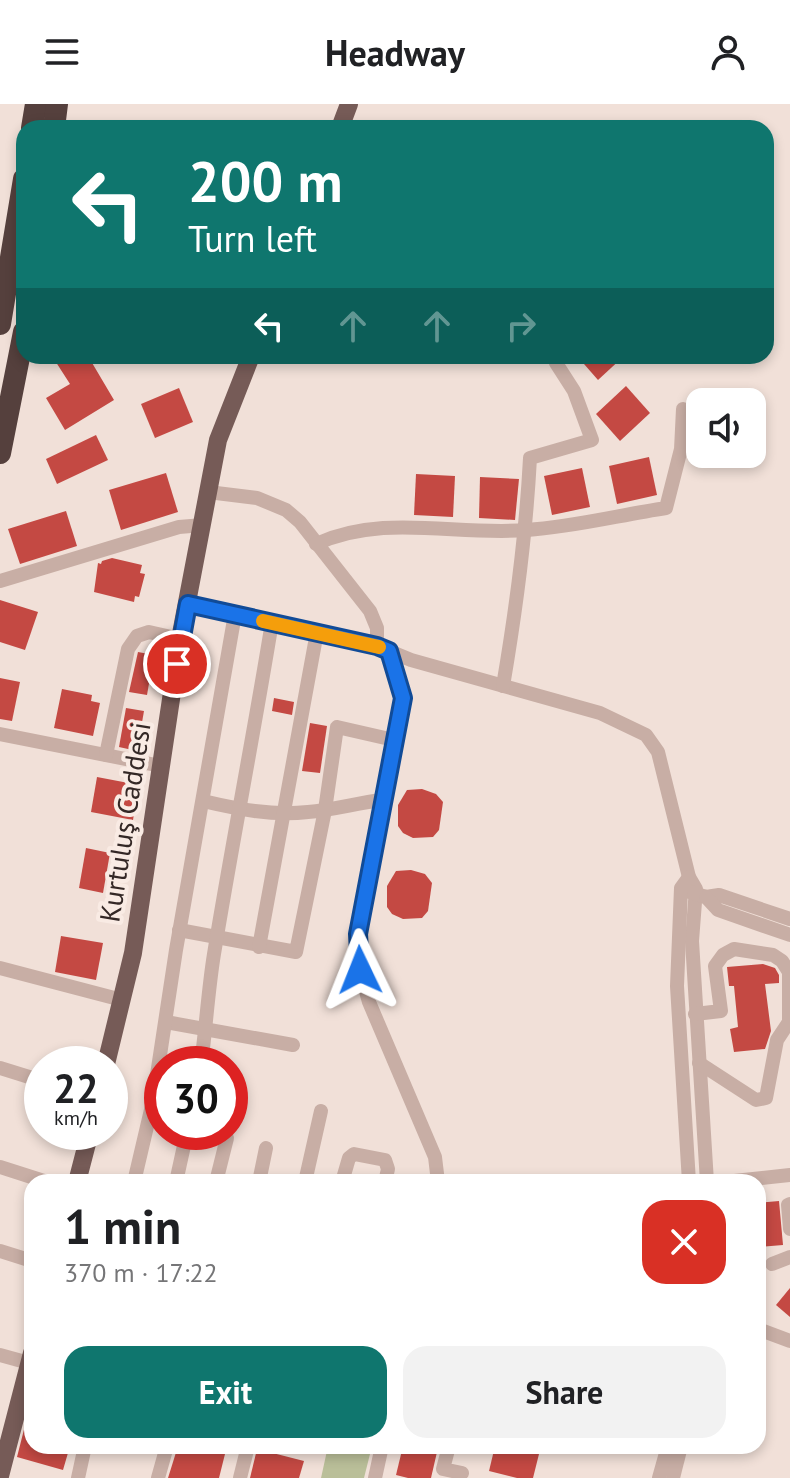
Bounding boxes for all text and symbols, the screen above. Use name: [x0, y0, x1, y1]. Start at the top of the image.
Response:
text: Headway: [325, 29, 465, 76]
icon: menu: [40, 30, 84, 74]
icon: person: [706, 30, 750, 74]
text: 200 m: [188, 145, 343, 217]
icon: left: [56, 152, 160, 256]
text: Turn left: [188, 215, 317, 262]
icon: left: [247, 304, 291, 348]
icon: ahead: [331, 304, 375, 348]
icon: ahead: [415, 304, 459, 348]
icon: right: [499, 304, 543, 348]
map controls: [686, 388, 766, 468]
button: sound: [686, 388, 766, 468]
pin: [143, 630, 211, 698]
icon: arrive: [155, 642, 199, 686]
street label: Kurtuluş Caddesi: [90, 719, 159, 925]
position arrow: [318, 928, 402, 1012]
speed limit sign: 30: [144, 1046, 248, 1150]
text: 22: [53, 1062, 99, 1114]
text: km/h: [54, 1105, 98, 1131]
text: 1 min: [64, 1195, 181, 1257]
button: close: [642, 1200, 726, 1284]
text: 370 m · 17:22: [64, 1256, 218, 1289]
button: Exit: [64, 1346, 387, 1438]
button: Share: [403, 1346, 726, 1438]

